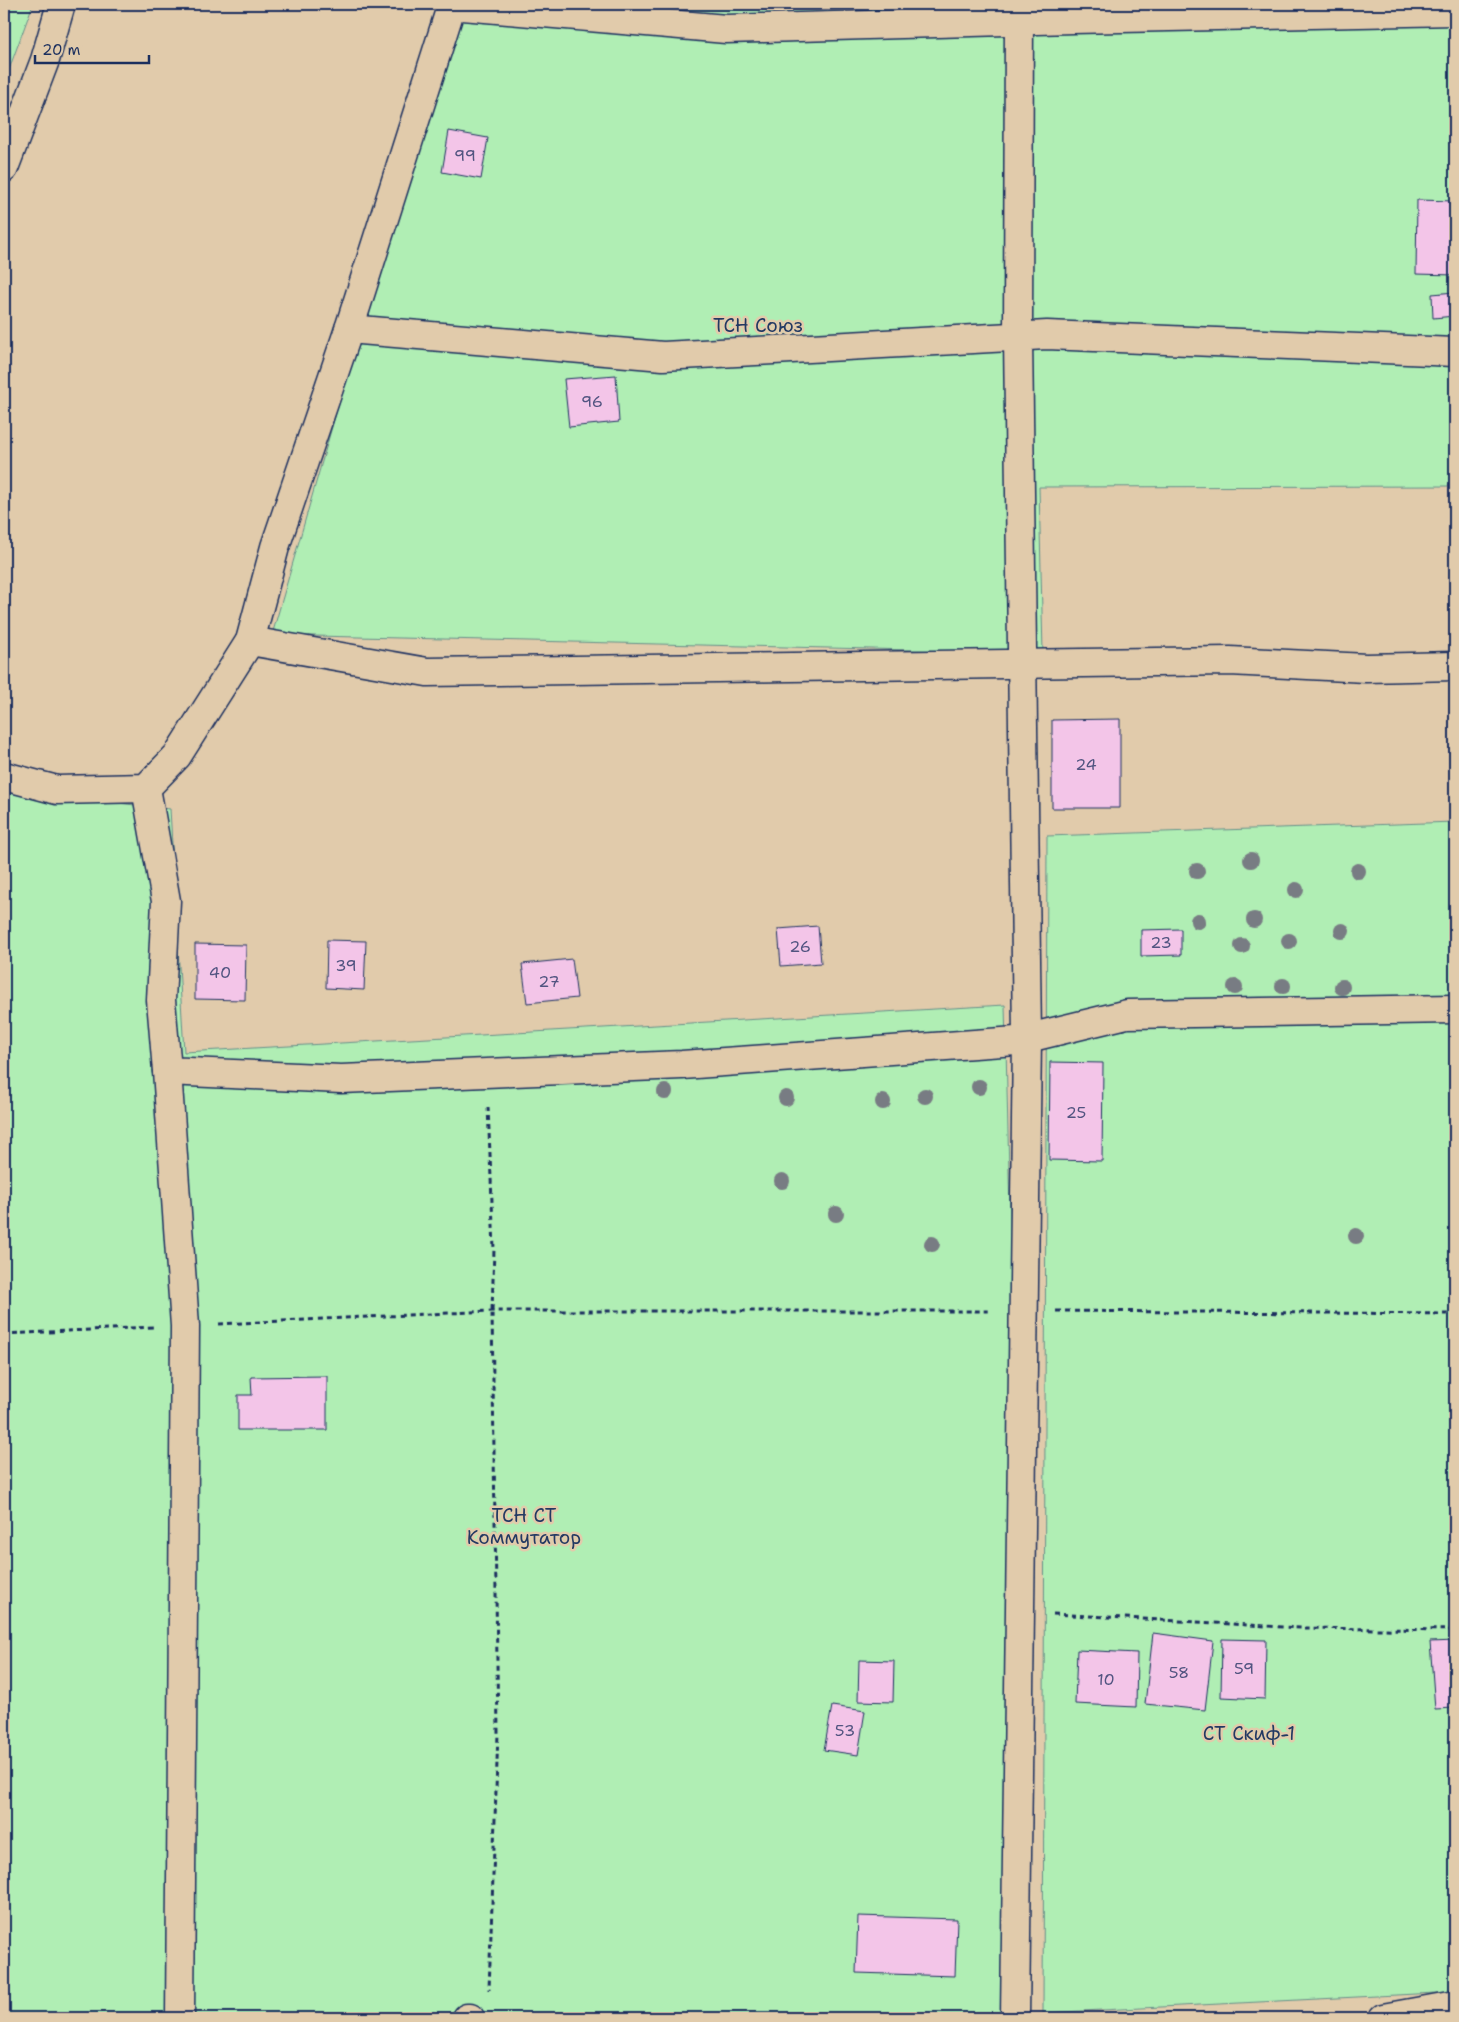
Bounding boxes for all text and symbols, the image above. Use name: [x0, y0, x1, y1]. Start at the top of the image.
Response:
scale bar: [35, 32, 149, 64]
text: 20 m: [42, 40, 81, 60]
house number: 99: [454, 145, 476, 166]
park label: ТСН Союз: [713, 313, 803, 338]
house number: 96: [581, 391, 603, 412]
house number: 24: [1075, 754, 1097, 775]
house number: 23: [1150, 932, 1172, 953]
house number: 26: [789, 936, 811, 957]
house number: 39: [335, 955, 357, 976]
house number: 40: [209, 962, 231, 983]
house number: 27: [538, 971, 560, 992]
house number: 25: [1066, 1102, 1086, 1123]
park label: ТСН СТ Коммутатор: [467, 1503, 581, 1550]
house number: 59: [1234, 1658, 1254, 1679]
house number: 58: [1169, 1662, 1189, 1683]
house number: 10: [1097, 1669, 1115, 1690]
house number: 53: [835, 1720, 855, 1741]
park label: СТ Скиф-1: [1203, 1721, 1295, 1746]

